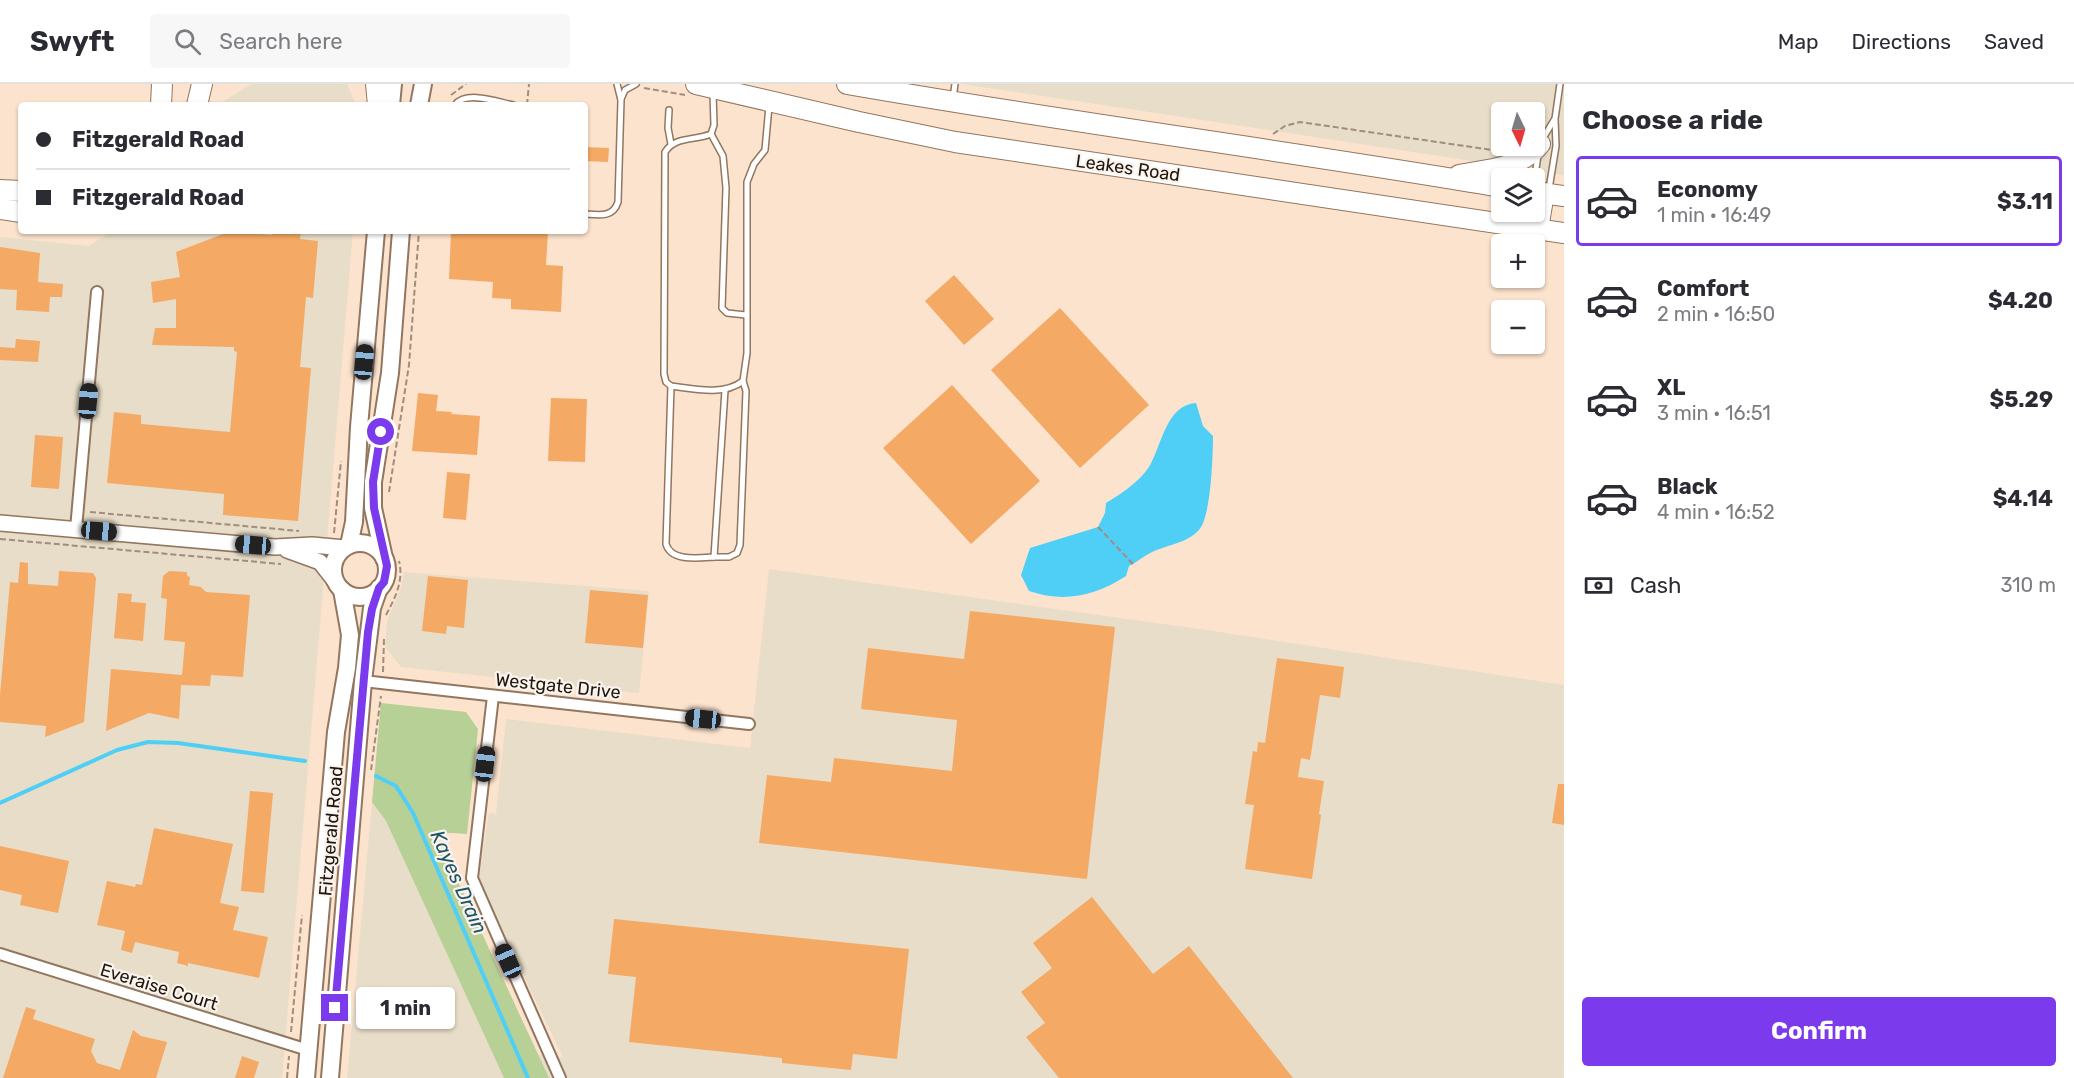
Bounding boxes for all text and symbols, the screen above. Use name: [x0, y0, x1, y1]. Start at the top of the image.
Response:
search box: [150, 14, 570, 68]
text: Swyft: [30, 25, 114, 58]
icon: search: [171, 25, 204, 58]
text: Search here: [219, 28, 343, 55]
text: Map: [1778, 29, 1819, 54]
text: Directions: [1852, 29, 1951, 54]
text: Saved: [1984, 29, 2044, 54]
north arrow: [1491, 102, 1545, 156]
map controls: [1491, 102, 1545, 354]
text: Choose a ride: [1582, 104, 1763, 136]
text: Fitzgerald Road: [72, 126, 244, 153]
street label: Leakes Road: [1074, 150, 1182, 186]
button: layers: [1491, 168, 1545, 222]
icon: car: [1585, 174, 1639, 228]
text: Economy: [1657, 176, 1758, 203]
text: Fitzgerald Road: [72, 184, 244, 211]
text: $3.11: [1997, 188, 2053, 215]
text: 1 min · 16:49: [1657, 203, 1771, 227]
button: +: [1491, 234, 1545, 288]
icon: car: [1585, 273, 1639, 327]
text: Comfort: [1657, 275, 1749, 302]
text: $4.20: [1988, 287, 2053, 314]
button: −: [1491, 300, 1545, 354]
text: 2 min · 16:50: [1657, 302, 1775, 326]
car: [353, 343, 375, 381]
icon: car: [1585, 372, 1639, 426]
text: XL: [1657, 374, 1685, 401]
car: [77, 382, 99, 420]
text: $5.29: [1990, 386, 2053, 413]
text: 3 min · 16:51: [1657, 401, 1771, 425]
route start: [367, 418, 394, 445]
icon: car: [1585, 471, 1639, 525]
text: Black: [1657, 473, 1718, 500]
text: $4.14: [1993, 485, 2053, 512]
text: 4 min · 16:52: [1657, 500, 1775, 524]
car: [80, 520, 118, 542]
car: [234, 534, 272, 556]
icon: cash: [1582, 569, 1615, 602]
text: Cash: [1630, 572, 1681, 599]
text: 310 m: [2000, 573, 2056, 597]
street label: Westgate Drive: [494, 668, 622, 704]
car: [684, 708, 722, 730]
car: [474, 745, 496, 783]
street label: Fitzgerald Road: [314, 765, 348, 897]
water label: Kayes Drain: [426, 827, 492, 937]
car: [492, 941, 524, 981]
street label: Everaise Court: [97, 959, 221, 1015]
callout: 1 min: [356, 987, 455, 1029]
route end: [321, 994, 348, 1021]
text: 1 min: [380, 996, 431, 1020]
button: Confirm: [1582, 997, 2056, 1066]

